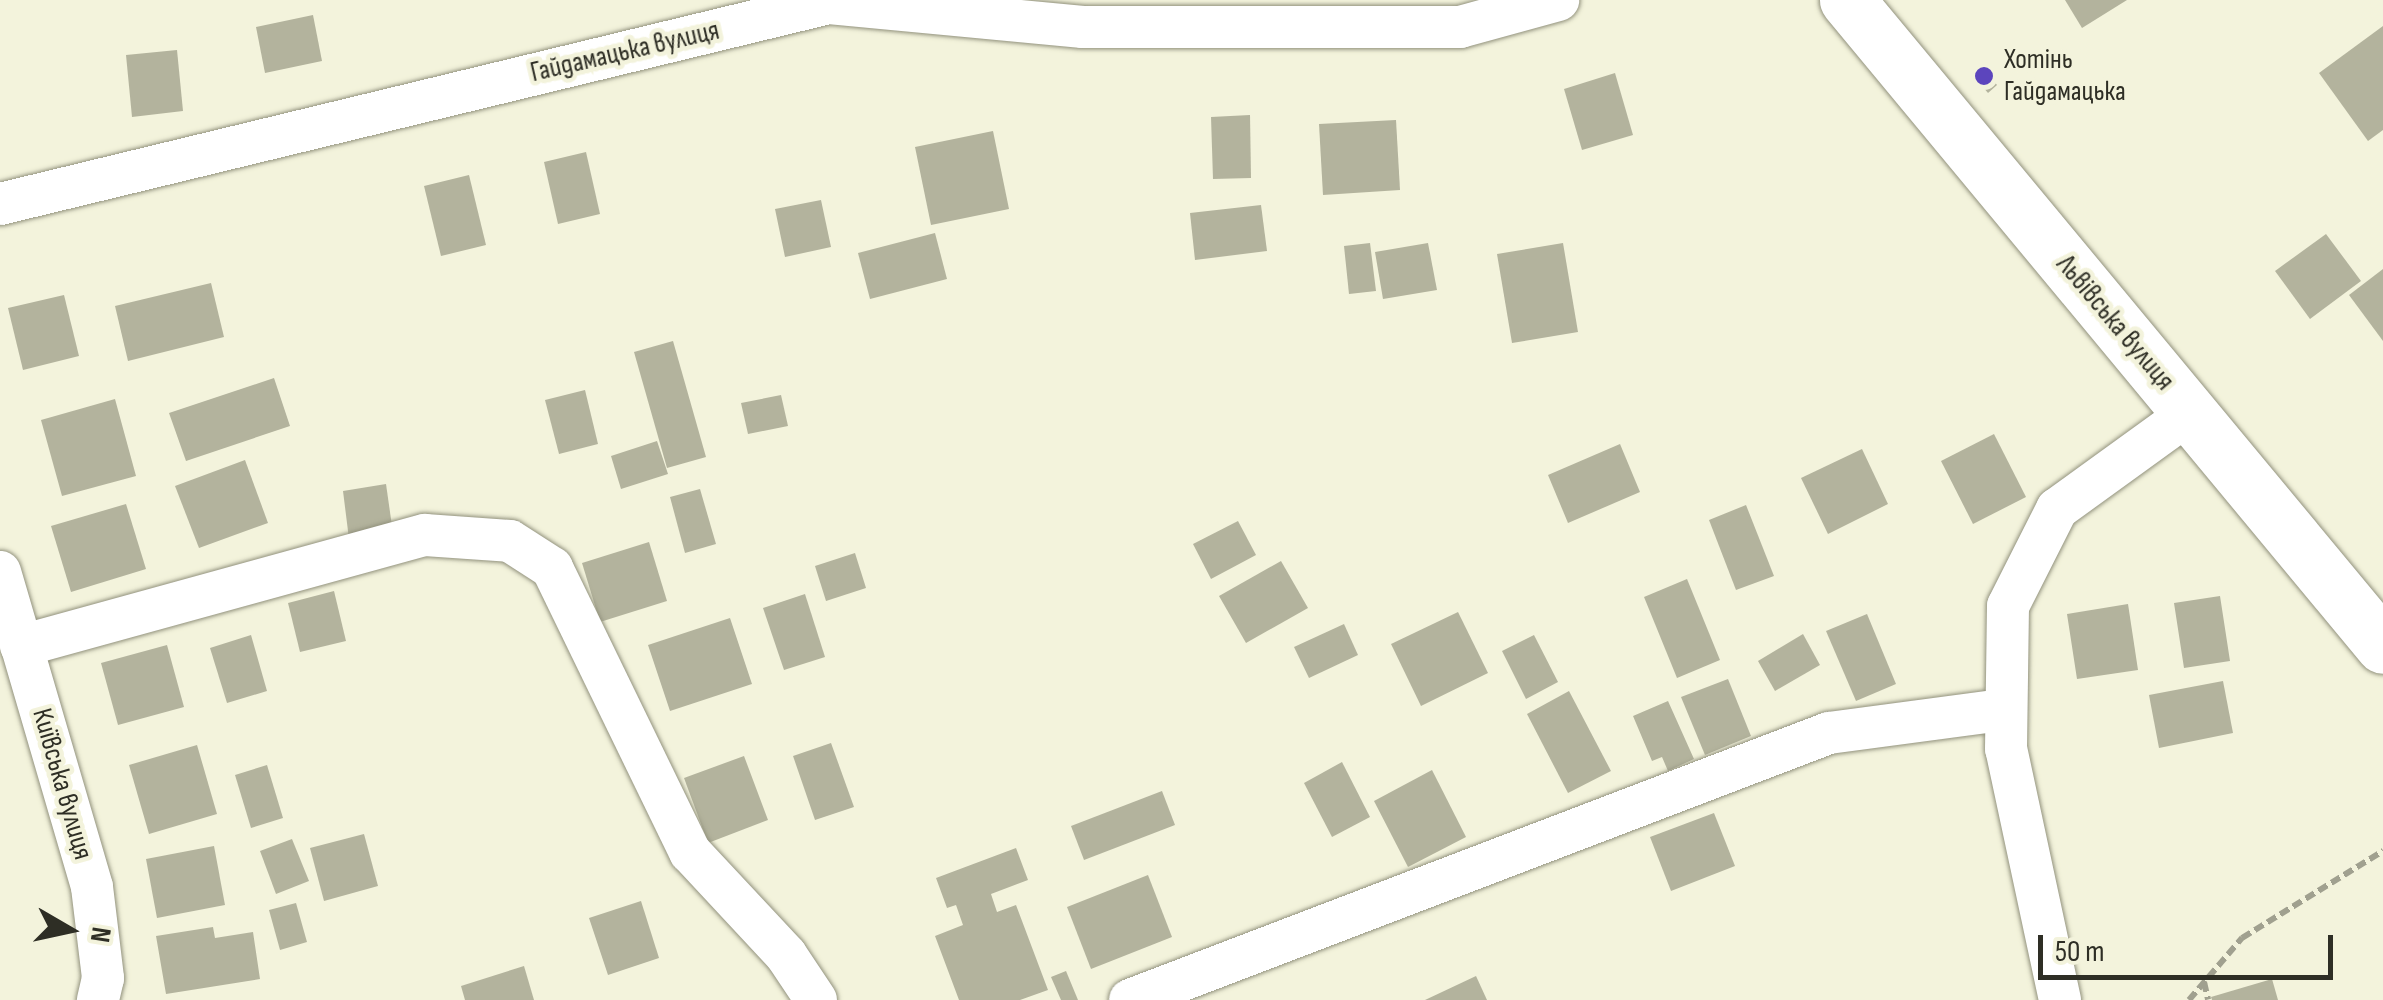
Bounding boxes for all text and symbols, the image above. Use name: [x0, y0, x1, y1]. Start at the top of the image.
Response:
street label: Гайдамацька вулиця: [527, 14, 723, 90]
place label: Хотінь Гайдамацька: [2004, 43, 2126, 109]
marker: Хотінь Гайдамацька: [1973, 65, 1995, 87]
street label: Львівська вулиця: [2049, 249, 2181, 397]
street label: Київська вулиця: [24, 705, 100, 863]
north arrow: [20, 880, 120, 980]
scale bar: [2043, 915, 2338, 977]
text: N: [83, 925, 118, 945]
text: 50 m: [2055, 934, 2104, 970]

